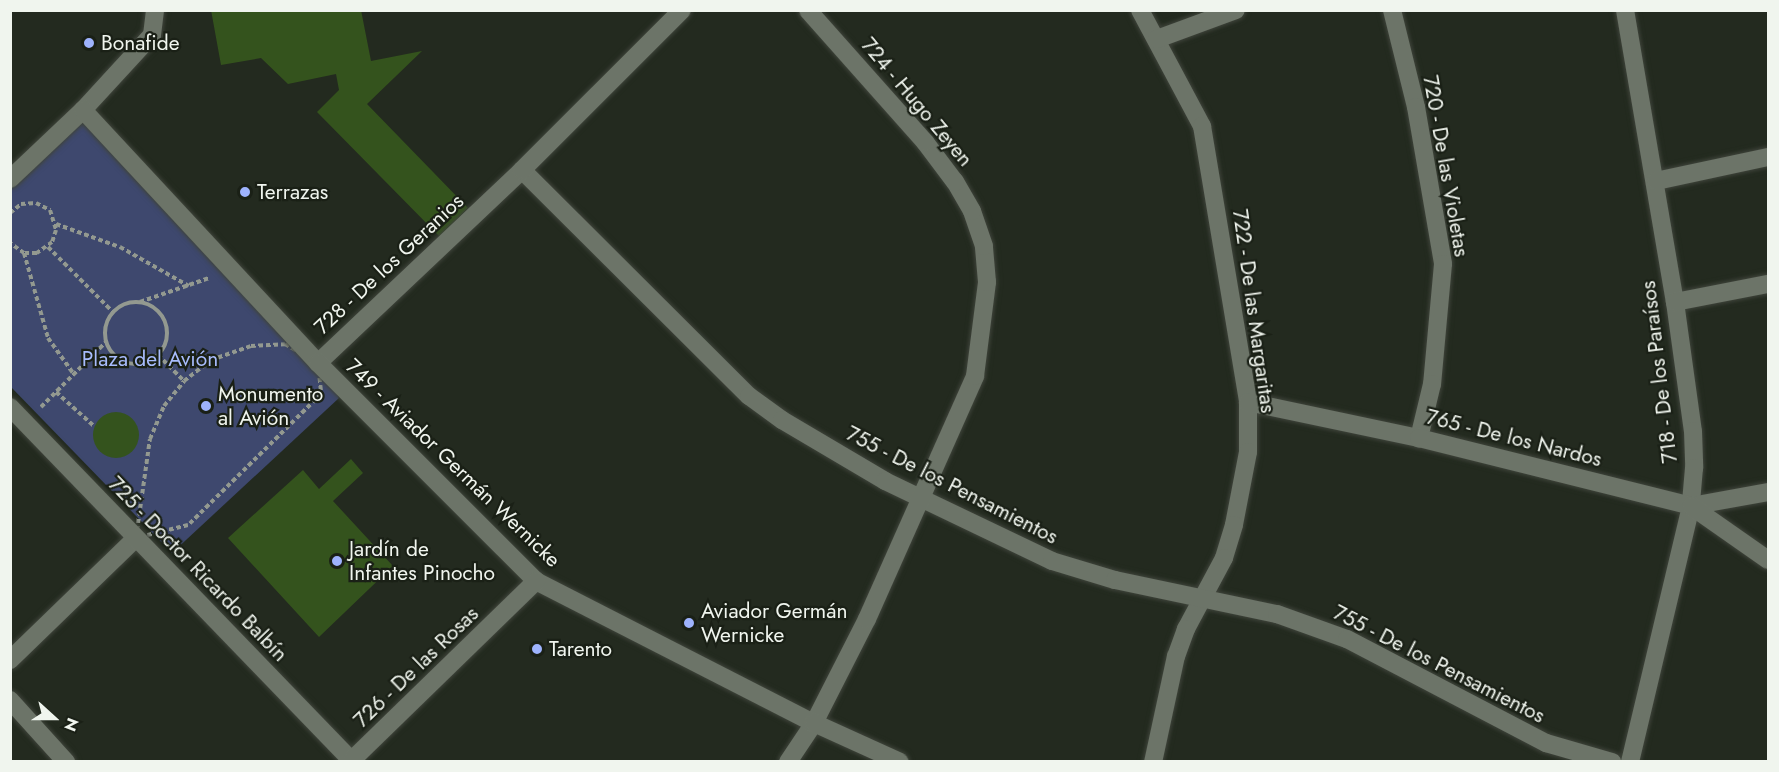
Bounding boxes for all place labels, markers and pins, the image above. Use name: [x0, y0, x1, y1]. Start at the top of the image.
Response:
place label: Bonafide: [101, 30, 180, 56]
marker: Bonafide: [82, 36, 96, 50]
place label: Terrazas: [257, 179, 328, 205]
marker: Terrazas: [238, 185, 252, 199]
place label: Monumento al Avión: [218, 381, 323, 431]
marker: Monumento al Avión: [199, 399, 213, 413]
place label: Jardín de Infantes Pinocho: [349, 536, 495, 586]
marker: Jardín de Infantes Pinocho: [330, 554, 344, 568]
place label: Aviador Germán Wernicke: [701, 598, 847, 648]
marker: Aviador Germán Wernicke: [682, 616, 696, 630]
place label: Tarento: [549, 636, 612, 662]
marker: Tarento: [530, 642, 544, 656]

